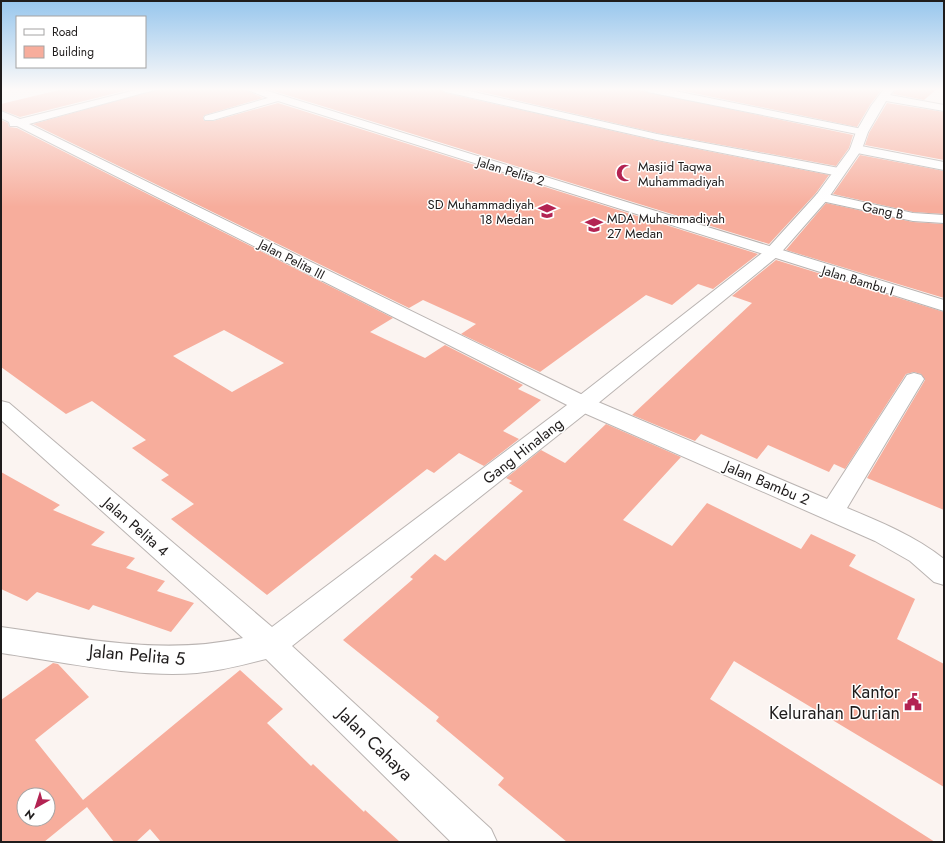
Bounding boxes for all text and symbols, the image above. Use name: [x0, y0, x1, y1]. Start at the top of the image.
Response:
legend: [16, 16, 146, 68]
text: Road: [52, 23, 78, 41]
text: Building: [52, 43, 94, 61]
street label: Jalan Pelita 2: [473, 152, 547, 191]
place label: Masjid Taqwa Muhammadiyah: [638, 157, 725, 191]
mosque icon: Masjid Taqwa Muhammadiyah: [615, 163, 635, 183]
place label: SD Muhammadiyah 18 Medan: [428, 195, 534, 229]
street label: Gang B: [861, 197, 905, 224]
school or university icon: SD Muhammadiyah 18 Medan: [537, 201, 557, 221]
place label: MDA Muhammadiyah 27 Medan: [607, 209, 725, 243]
school or university icon: MDA Muhammadiyah 27 Medan: [584, 215, 604, 235]
street label: Jalan Pelita III: [254, 234, 328, 284]
street label: Jalan Bambu I: [818, 260, 896, 300]
street label: Gang Hinalang: [478, 413, 568, 489]
street label: Jalan Bambu 2: [719, 454, 813, 511]
street label: Jalan Pelita 4: [97, 491, 174, 562]
street label: Jalan Pelita 5: [86, 638, 186, 672]
place label: Kantor Kelurahan Durian: [769, 679, 901, 726]
public building icon: Kantor Kelurahan Durian: [903, 692, 923, 712]
street label: Jalan Cahaya: [330, 700, 419, 787]
north arrow: [16, 787, 56, 827]
text: N: [21, 806, 38, 824]

